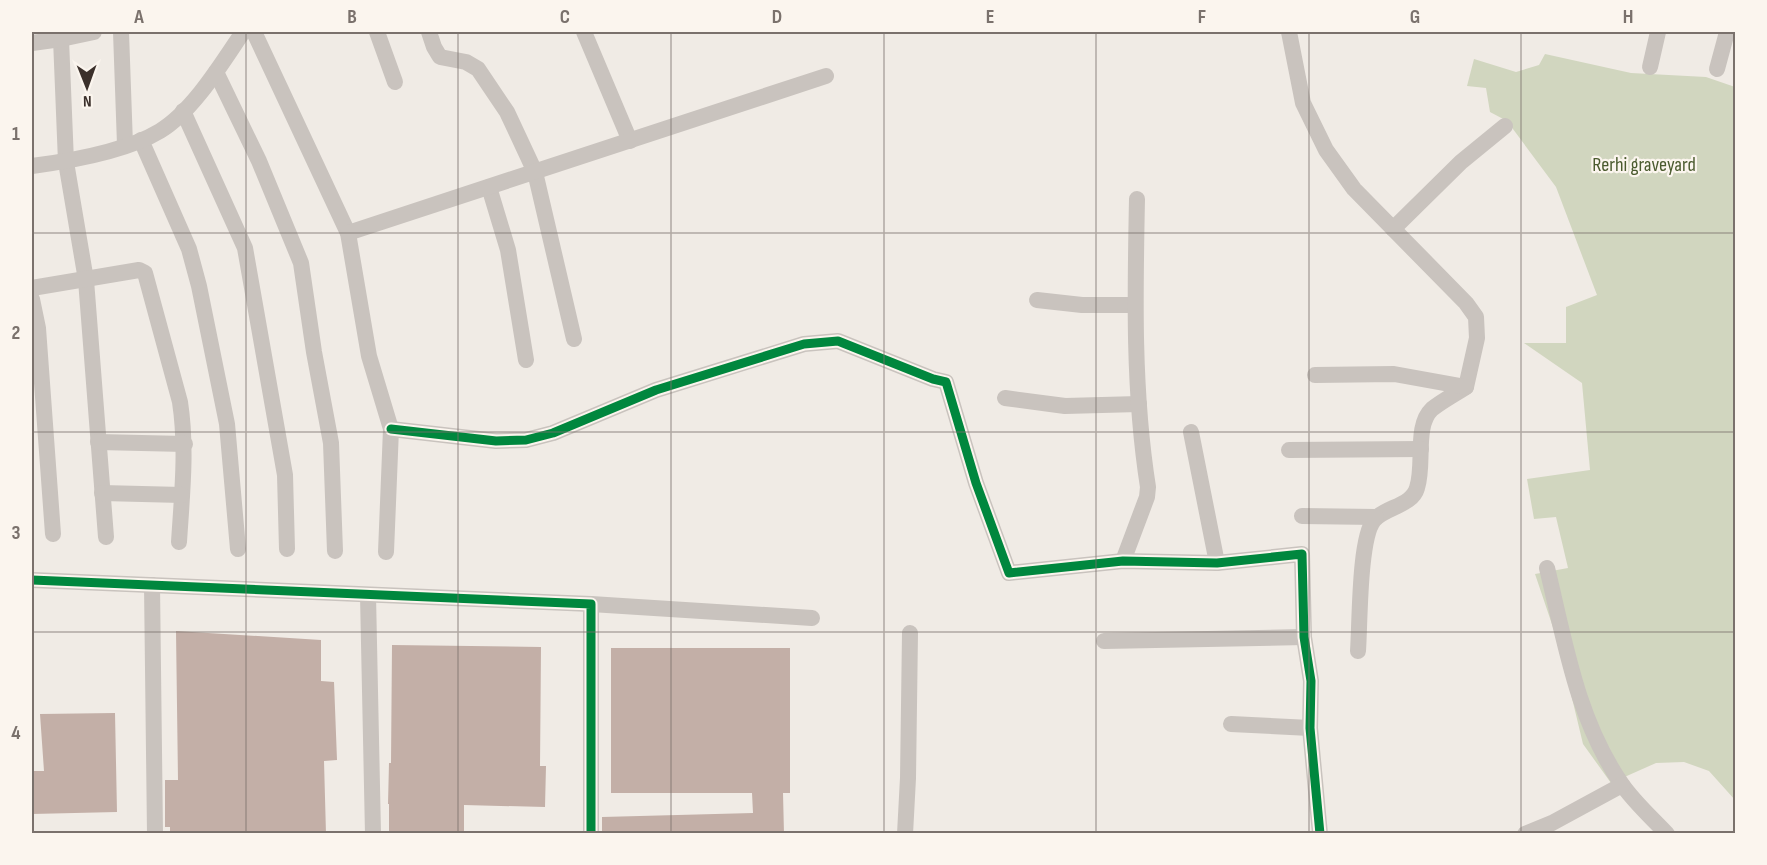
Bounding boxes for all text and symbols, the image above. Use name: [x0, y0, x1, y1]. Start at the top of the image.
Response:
text: A: [133, 5, 144, 29]
text: B: [347, 5, 357, 29]
text: C: [560, 5, 570, 29]
text: D: [772, 5, 782, 29]
text: E: [986, 5, 994, 29]
text: F: [1198, 5, 1206, 29]
text: G: [1410, 5, 1420, 29]
text: H: [1623, 5, 1633, 29]
north arrow: [57, 57, 117, 117]
text: N: [83, 91, 92, 110]
text: 1: [12, 122, 20, 146]
park label: Rerhi graveyard: [1592, 153, 1696, 177]
text: 2: [12, 321, 20, 345]
text: 3: [12, 521, 21, 545]
text: 4: [11, 721, 21, 745]

